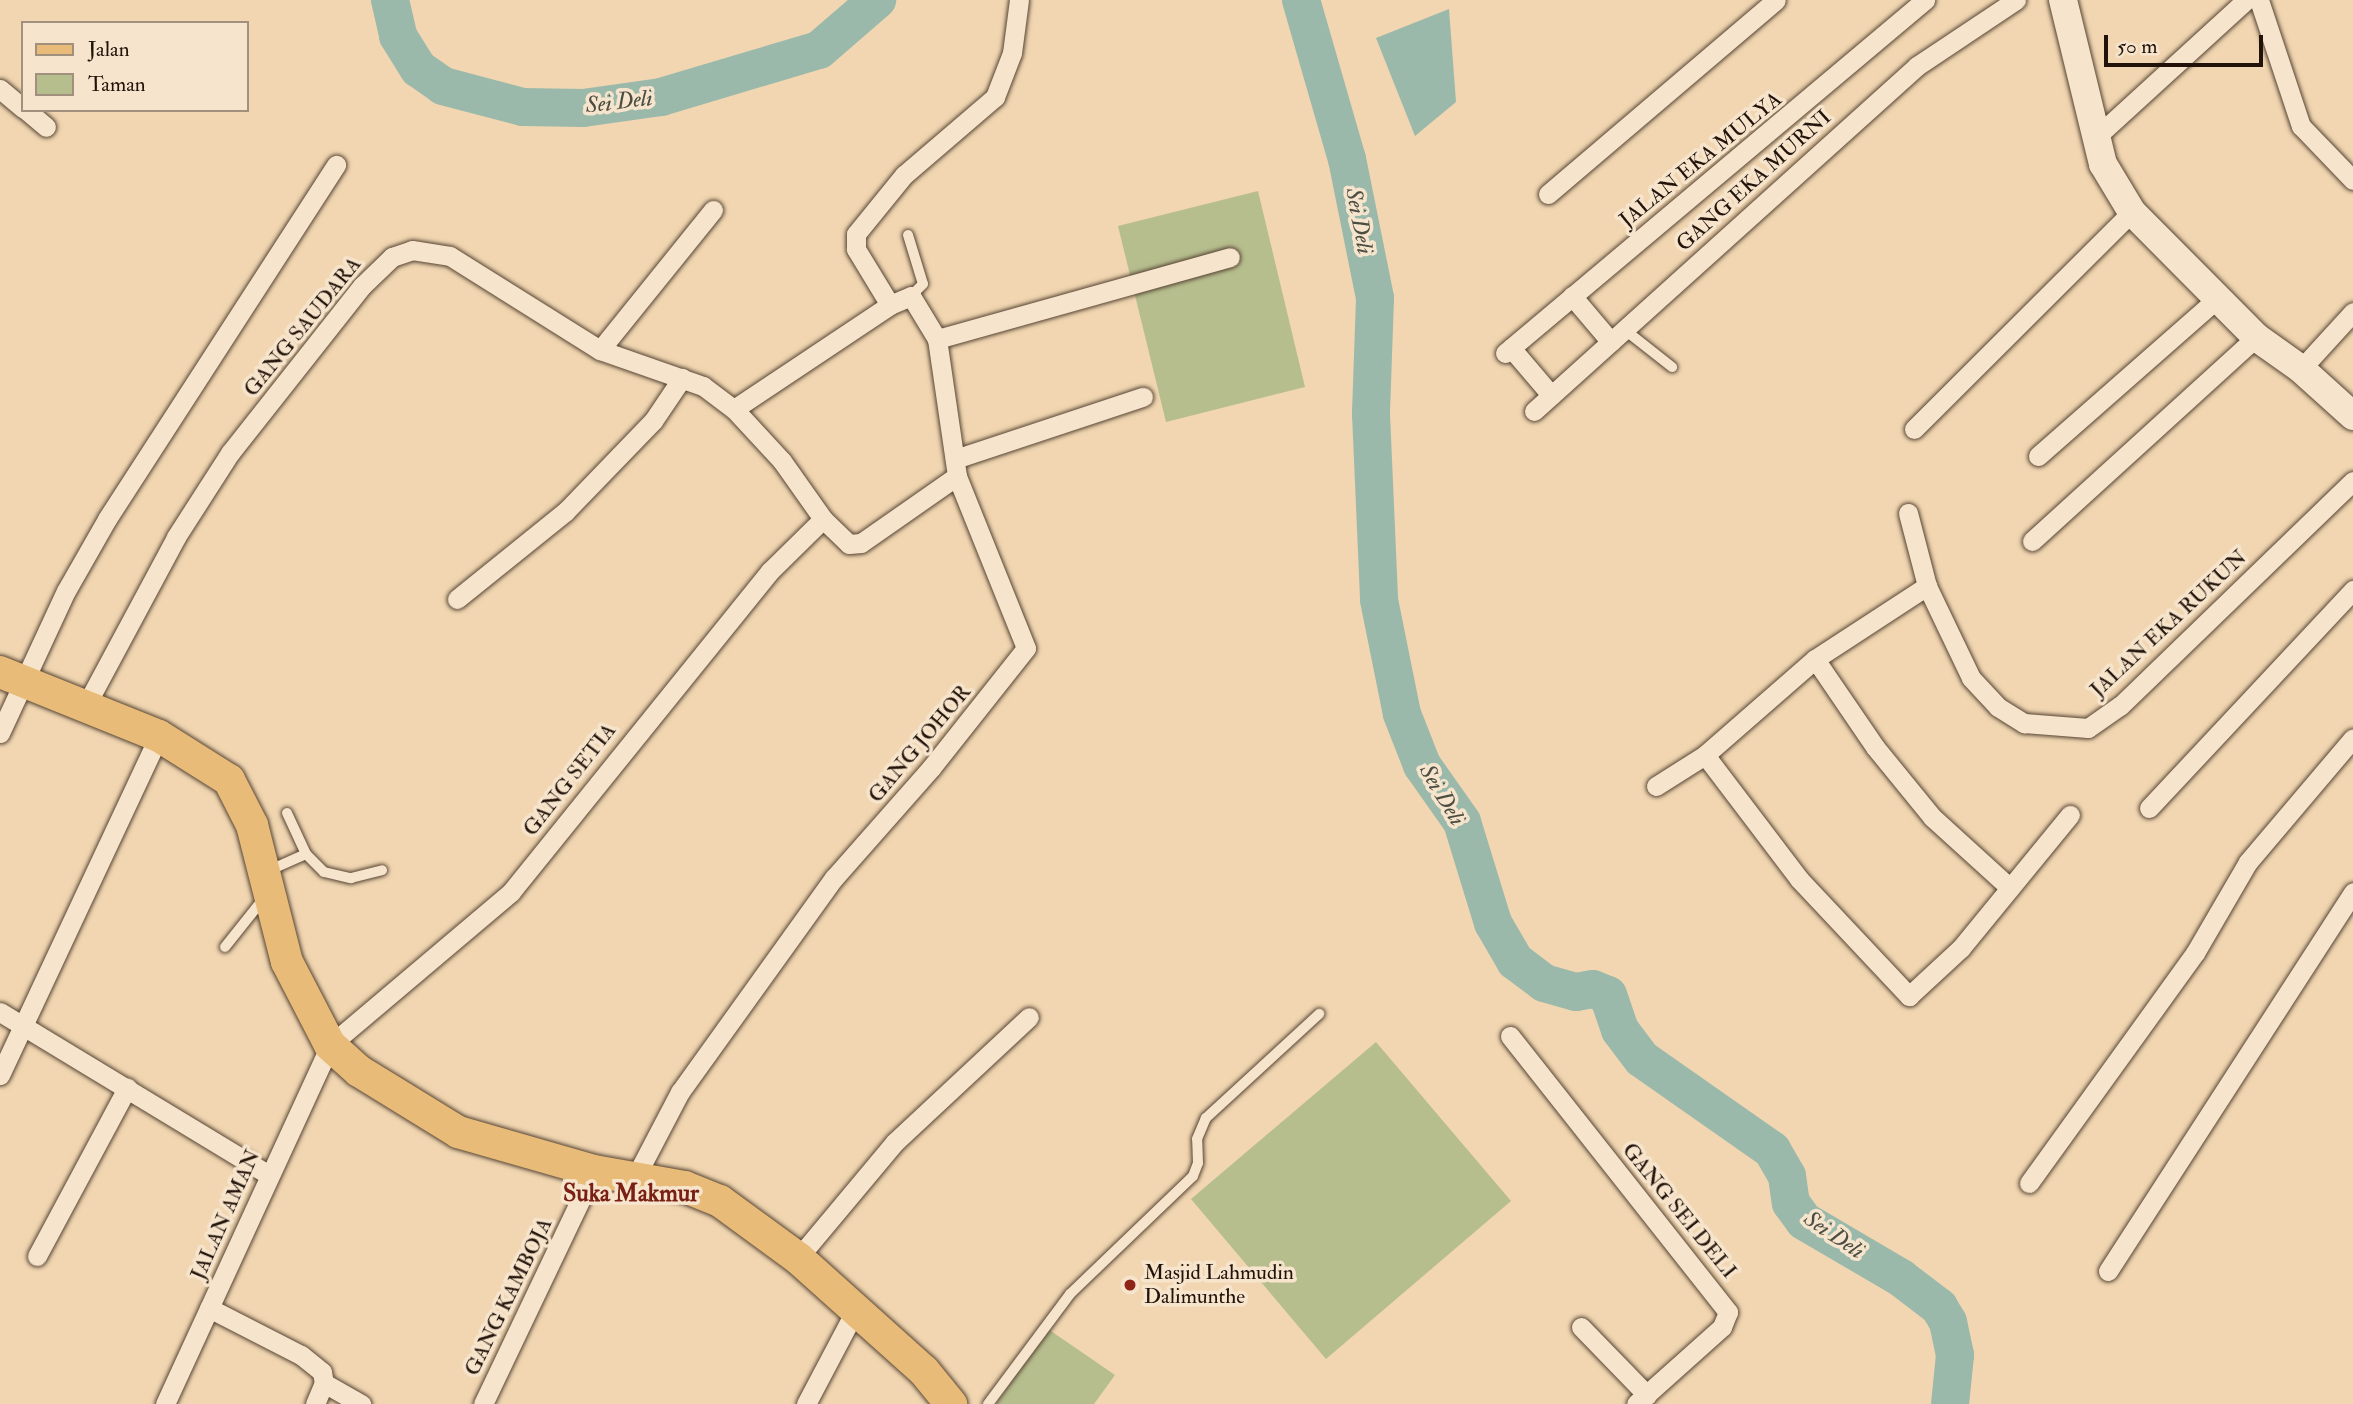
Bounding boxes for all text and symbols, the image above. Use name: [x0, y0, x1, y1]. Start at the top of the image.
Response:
legend: [21, 21, 248, 112]
scale bar: [2108, 21, 2267, 65]
text: 50 m: [2117, 33, 2158, 60]
text: Jalan: [88, 36, 130, 63]
text: Taman: [88, 71, 146, 98]
water label: Sei Deli: [584, 84, 654, 120]
street label: JALAN EKA MULYA: [1615, 87, 1787, 233]
street label: GANG EKA MURNI: [1671, 105, 1837, 257]
water label: Sei Deli: [1339, 185, 1379, 257]
street label: GANG SAUDARA: [239, 252, 367, 402]
street label: JALAN EKA RUKUN: [2086, 545, 2252, 703]
street label: GANG JOHOR: [863, 680, 977, 808]
street label: GANG SETIA: [518, 719, 622, 841]
water label: Sei Deli: [1413, 759, 1471, 831]
street label: GANG SEI DELI: [1617, 1138, 1741, 1284]
street label: JALAN AMAN: [186, 1146, 266, 1284]
district label: Suka Makmur: [563, 1180, 699, 1208]
water label: Sei Deli: [1798, 1205, 1870, 1265]
street label: GANG KAMBOJA: [460, 1214, 558, 1380]
place label: Masjid Lahmudin Dalimunthe: [1144, 1260, 1294, 1310]
marker: Masjid Lahmudin Dalimunthe: [1122, 1277, 1138, 1293]

